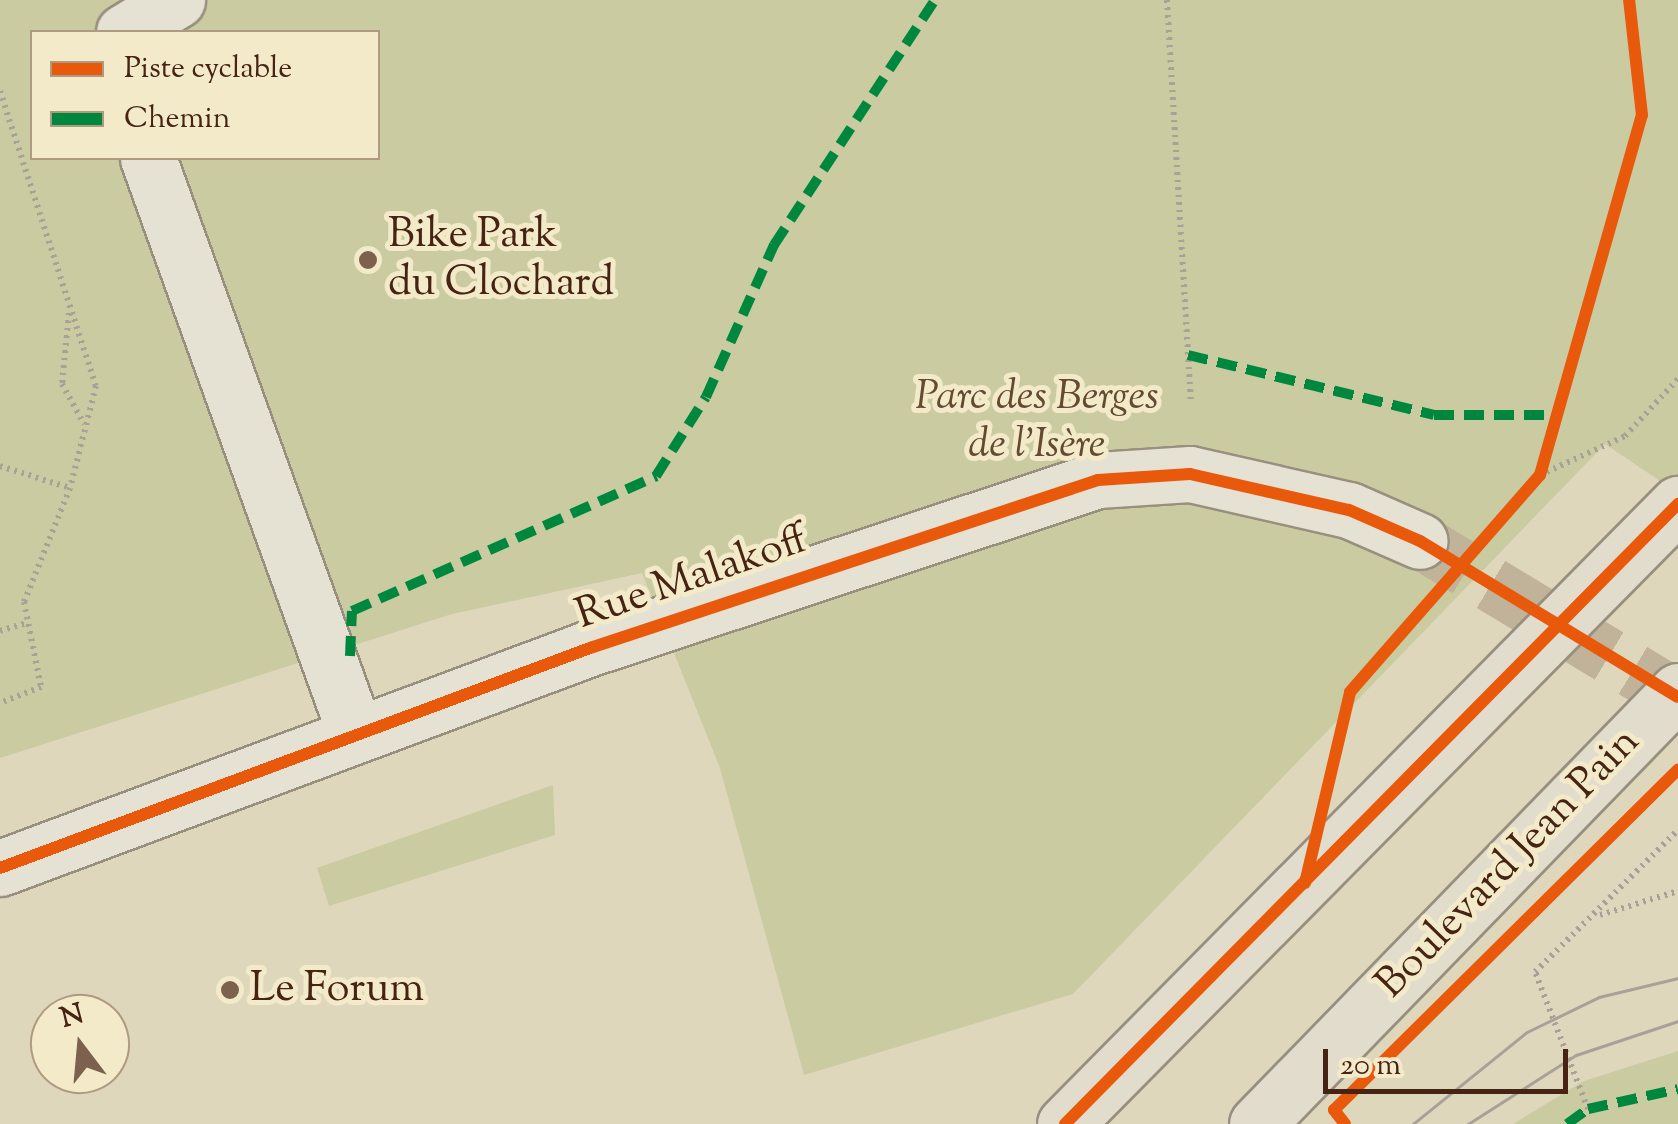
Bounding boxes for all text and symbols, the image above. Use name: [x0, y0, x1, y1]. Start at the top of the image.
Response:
legend: [30, 30, 380, 160]
text: Piste cyclable: [124, 48, 292, 91]
text: Chemin: [124, 98, 231, 141]
place label: Bike Park du Clochard: [388, 211, 614, 310]
marker: Bike Park du Clochard: [357, 249, 379, 271]
park label: Parc des Berges de l'Isère: [915, 373, 1159, 472]
street label: Rue Malakoff: [570, 516, 814, 642]
street label: Boulevard Jean Pain: [1367, 718, 1651, 1010]
place label: Le Forum: [250, 965, 424, 1015]
marker: Le Forum: [219, 979, 241, 1001]
north arrow: [30, 994, 130, 1094]
text: N: [56, 995, 89, 1039]
scale bar: [1328, 1029, 1573, 1091]
text: 20 m: [1340, 1045, 1401, 1088]

